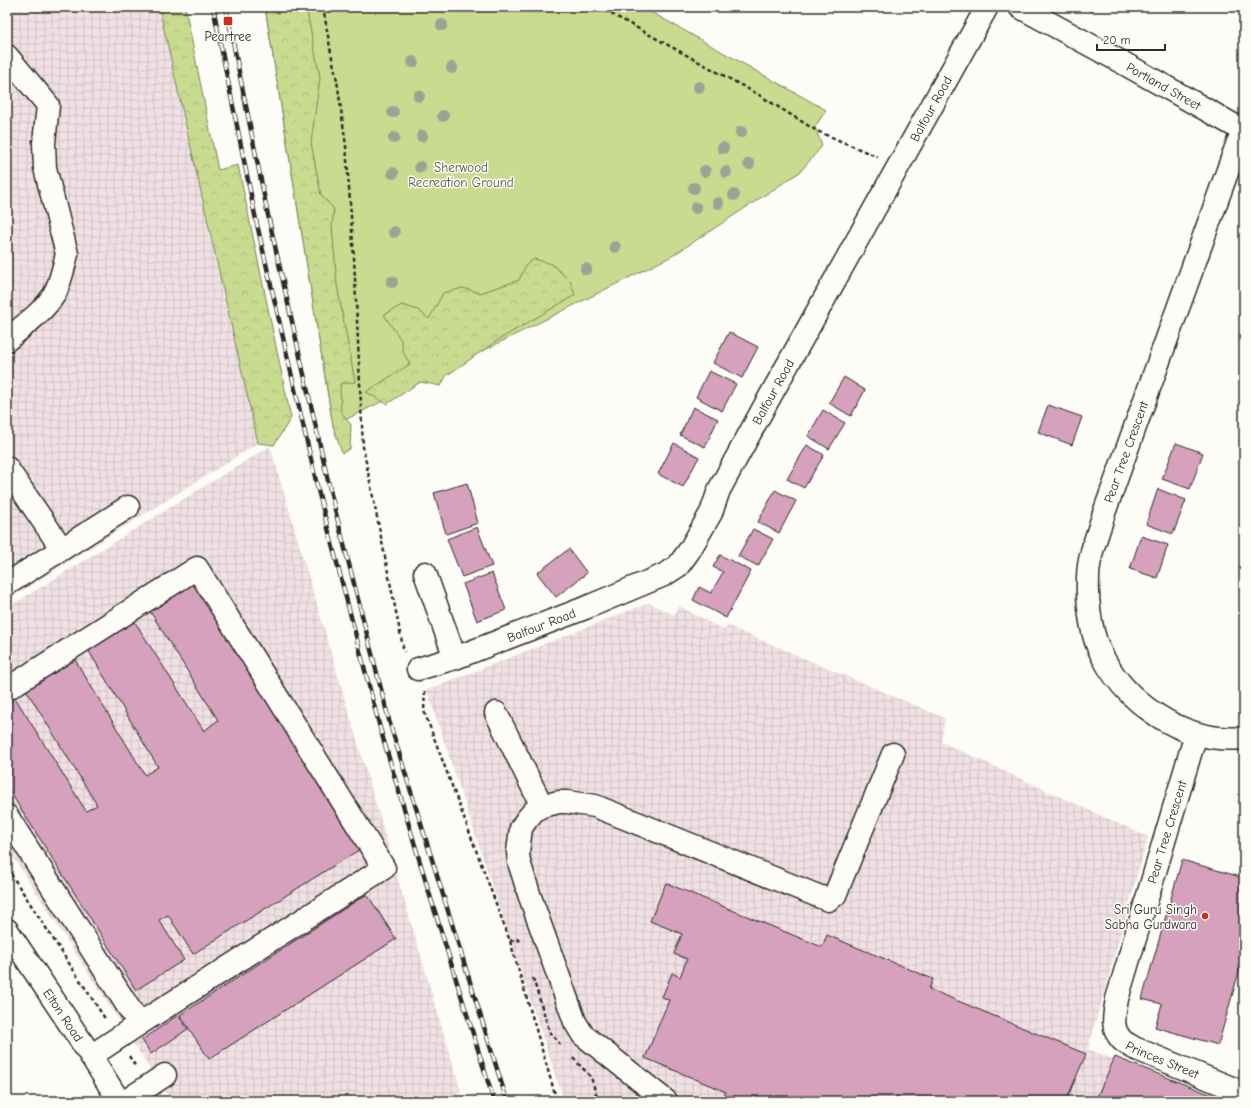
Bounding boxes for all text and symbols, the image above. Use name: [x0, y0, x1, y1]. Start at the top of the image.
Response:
marker: Peartree: [222, 15, 234, 27]
scale bar: [1097, 26, 1165, 52]
place label: Peartree: [205, 29, 252, 44]
text: 20 m: [1103, 33, 1131, 47]
street label: Portland Street: [1124, 59, 1205, 113]
street label: Balfour Road: [906, 73, 954, 144]
park label: Sherwood Recreation Ground: [408, 160, 514, 190]
street label: Balfour Road: [749, 357, 797, 427]
street label: Pear Tree Crescent: [1101, 398, 1152, 505]
street label: Balfour Road: [505, 605, 578, 645]
street label: Pear Tree Crescent: [1144, 777, 1190, 885]
place label: Sri Guru Singh Sabha Gurdwara: [1105, 902, 1197, 932]
marker: Sri Guru Singh Sabha Gurdwara: [1200, 911, 1210, 921]
street label: Elton Road: [41, 986, 87, 1044]
street label: Princes Street: [1123, 1037, 1202, 1082]

